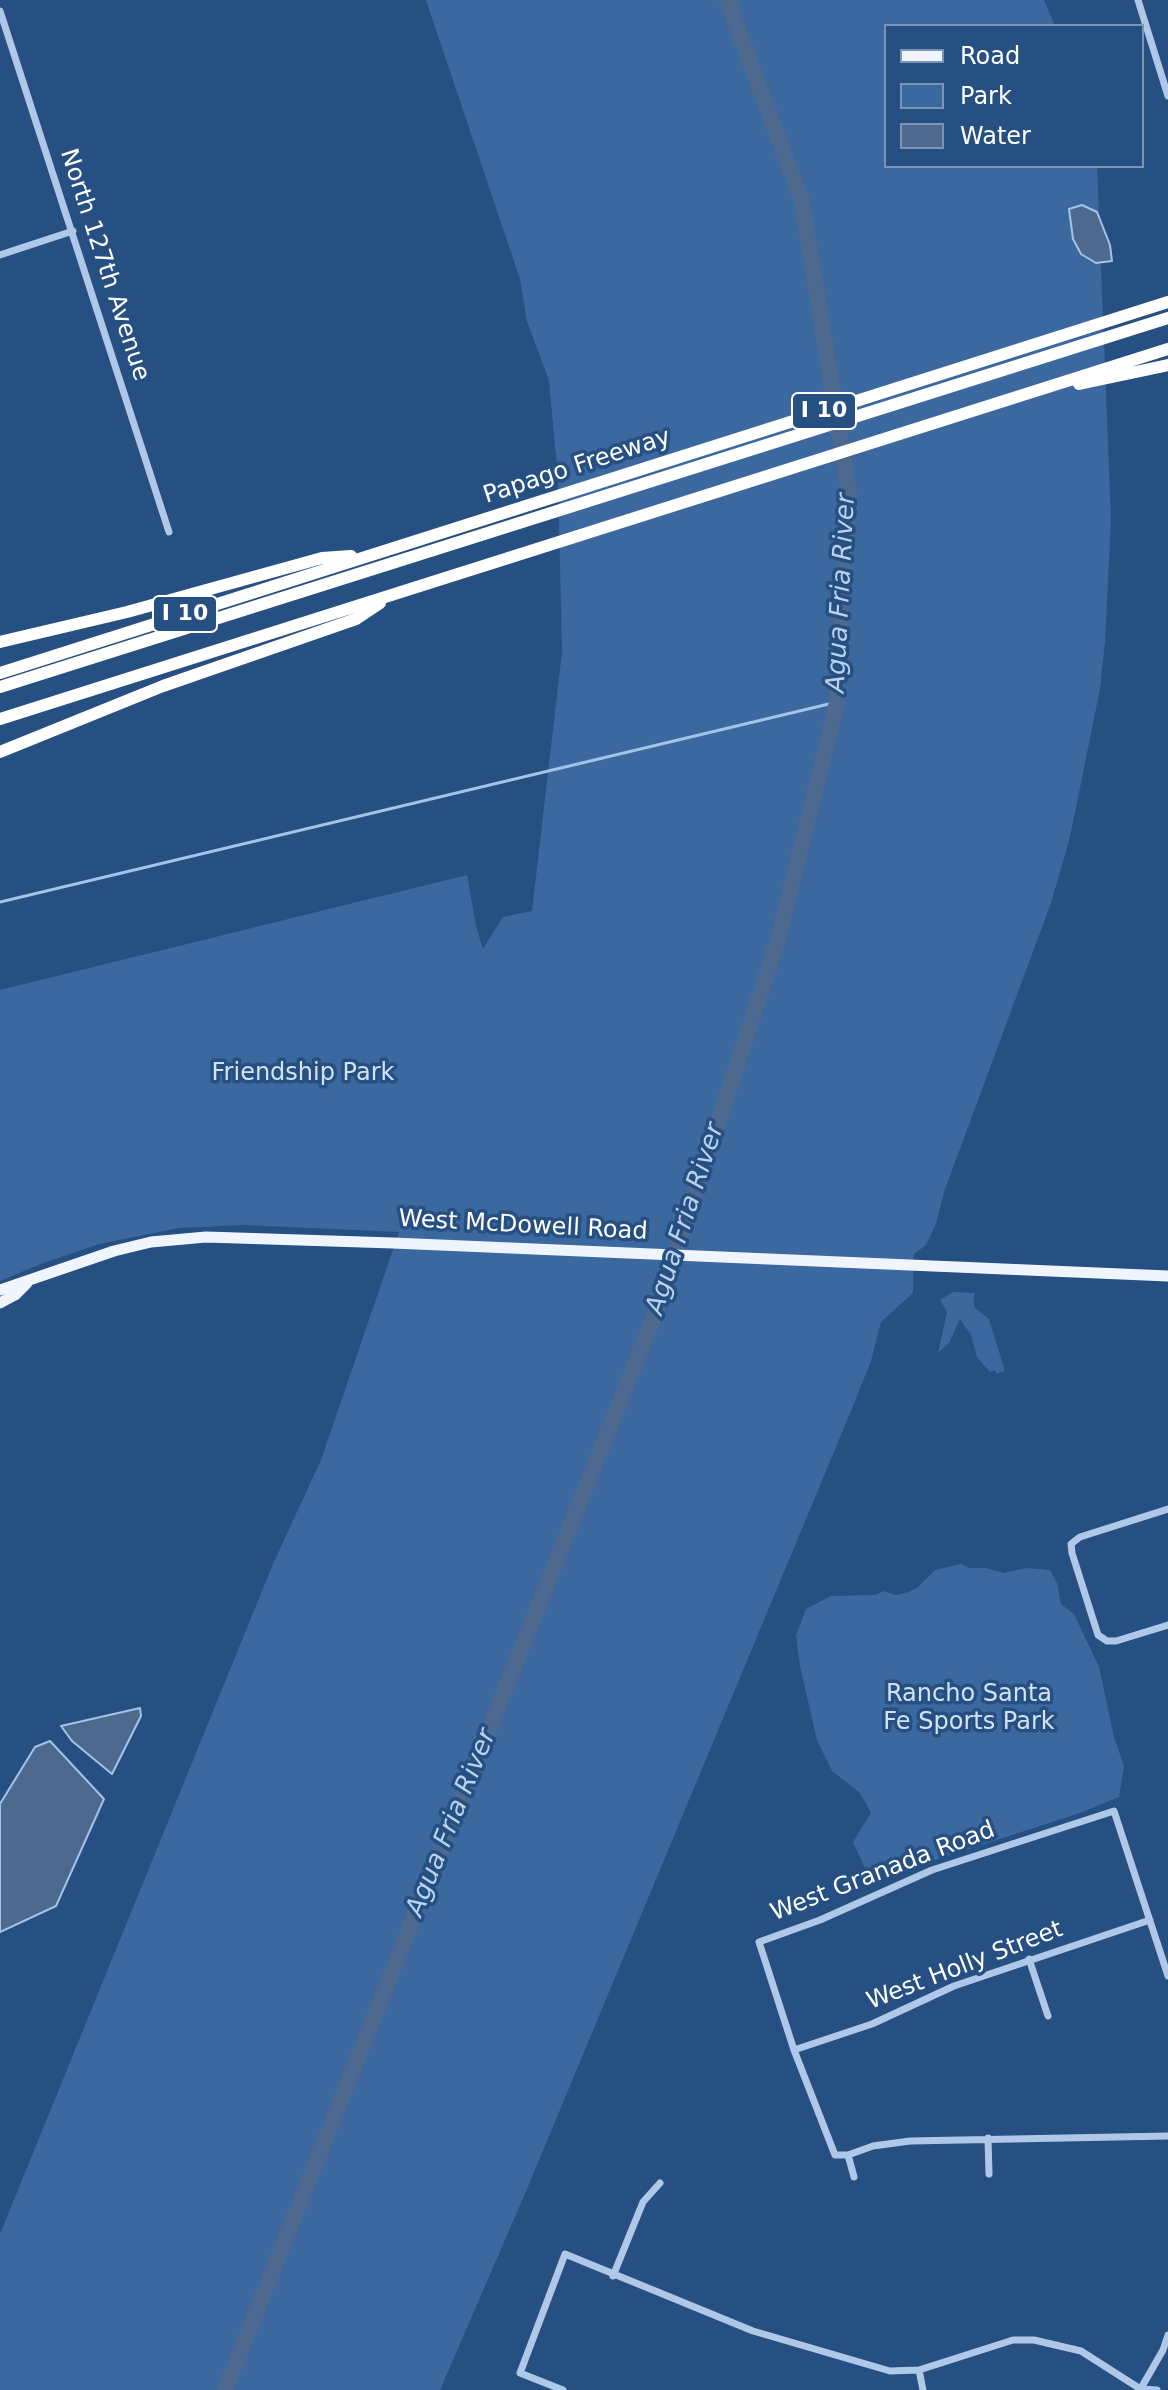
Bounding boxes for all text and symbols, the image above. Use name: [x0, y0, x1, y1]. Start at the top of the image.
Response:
legend: [884, 24, 1144, 168]
text: Road: [960, 42, 1020, 70]
text: Park: [960, 82, 1012, 110]
text: Water: [960, 122, 1031, 150]
street label: North 127th Avenue: [53, 145, 155, 385]
road number: I 10: [792, 393, 856, 429]
street label: Papago Freeway: [480, 423, 674, 511]
water label: Agua Fria River: [821, 493, 863, 693]
road number: I 10: [153, 596, 217, 632]
park label: Friendship Park: [212, 1060, 394, 1088]
water label: Agua Fria River: [640, 1119, 732, 1319]
street label: West McDowell Road: [398, 1205, 648, 1247]
park label: Rancho Santa Fe Sports Park: [883, 1681, 1055, 1737]
water label: Agua Fria River: [400, 1725, 504, 1921]
street label: West Granada Road: [767, 1816, 999, 1928]
street label: West Holly Street: [863, 1915, 1067, 2017]

